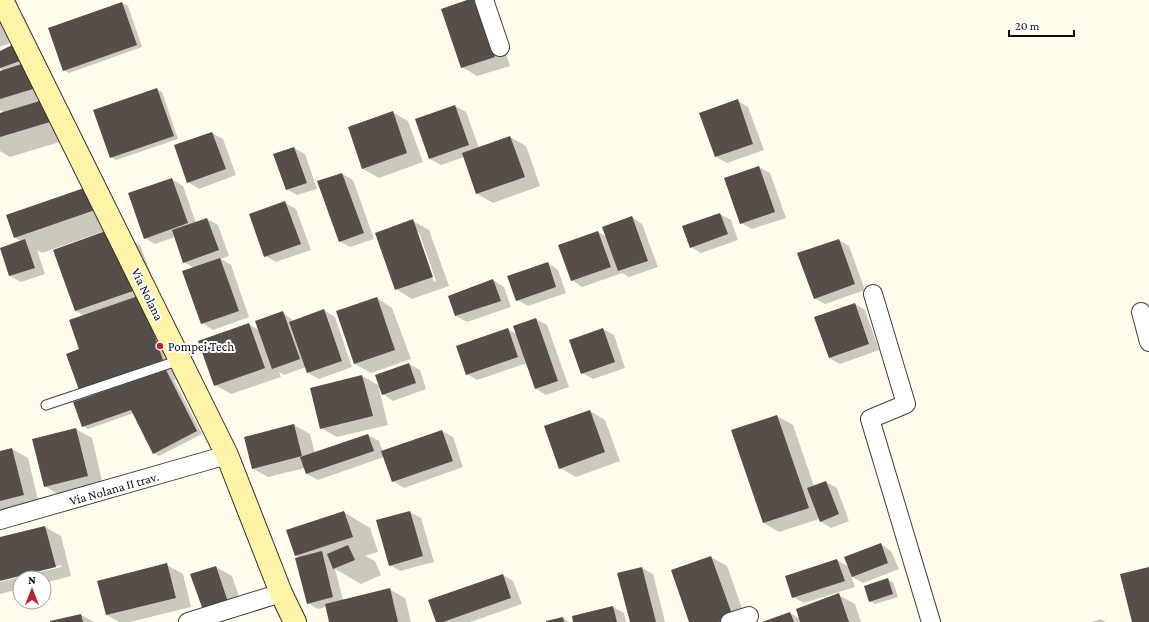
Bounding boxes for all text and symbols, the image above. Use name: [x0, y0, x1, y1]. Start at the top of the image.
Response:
scale bar: [1009, 12, 1074, 38]
text: 20 m: [1015, 19, 1040, 33]
street label: Via Nolana: [128, 266, 167, 323]
place label: Pompei Tech: [168, 339, 234, 354]
marker: Pompei Tech: [155, 341, 165, 351]
street label: Via Nolana II trav.: [68, 469, 161, 508]
north arrow: [12, 570, 52, 610]
text: N: [28, 574, 36, 586]

